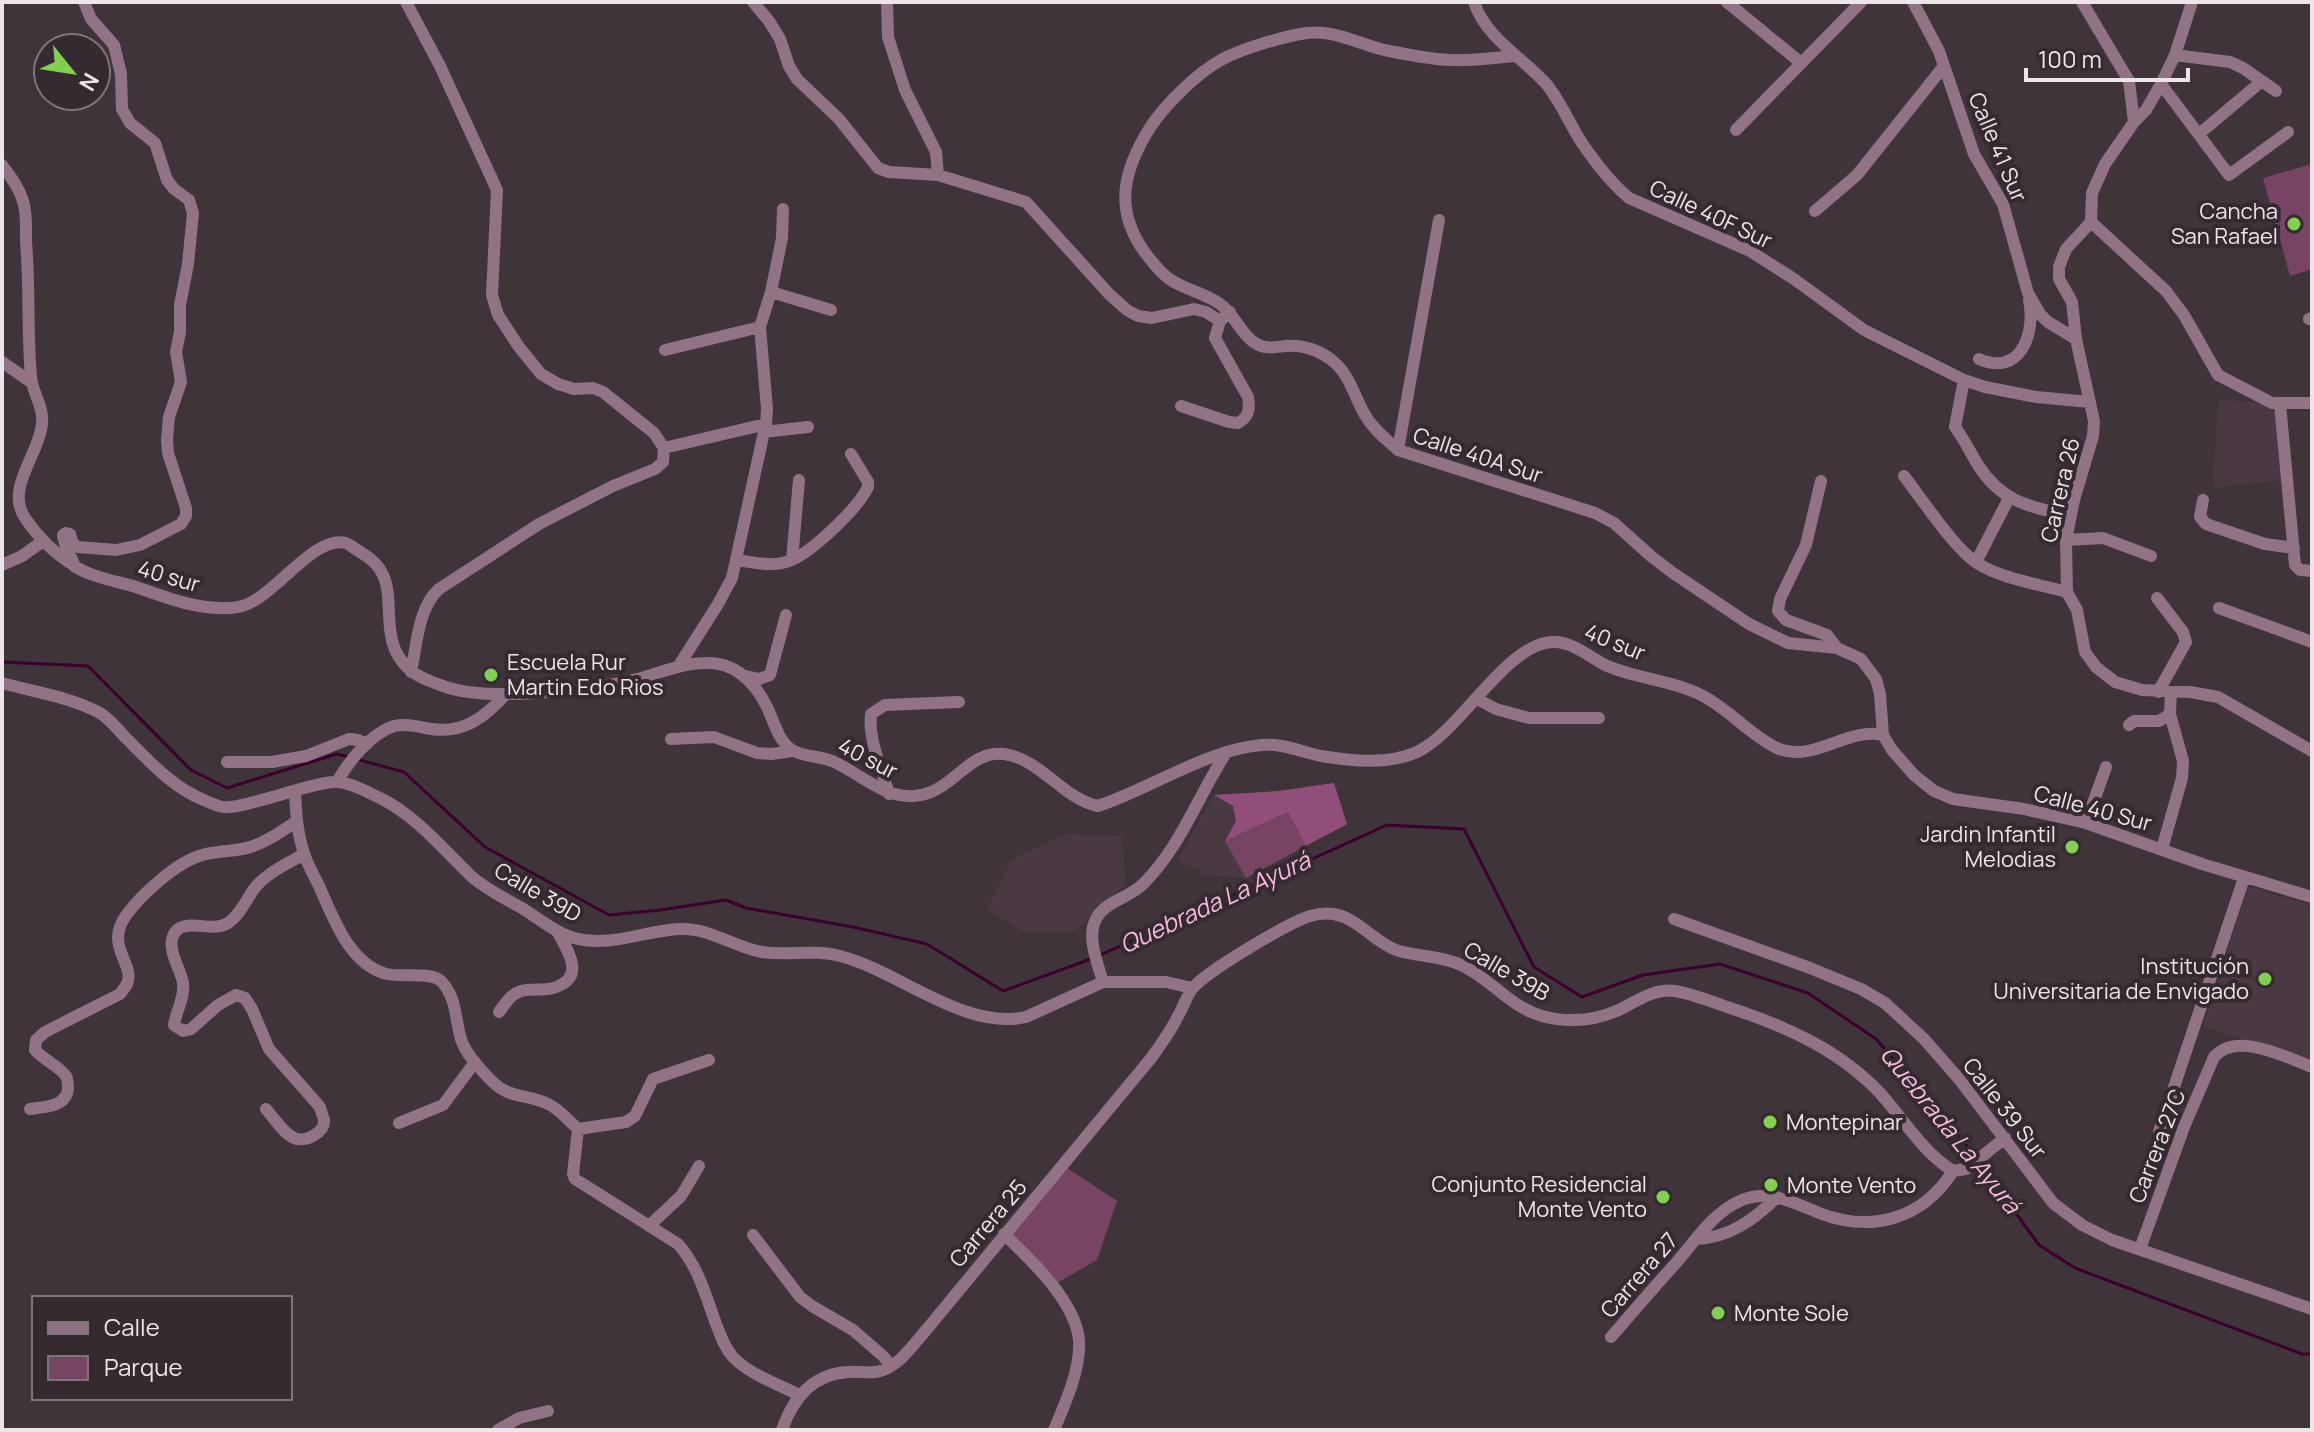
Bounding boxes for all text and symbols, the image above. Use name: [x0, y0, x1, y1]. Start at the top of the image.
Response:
north arrow: [32, 32, 112, 112]
scale bar: [2026, 32, 2188, 82]
text: 100 m: [2038, 42, 2102, 75]
text: N: [72, 68, 106, 96]
street label: Calle 41 Sur: [1962, 88, 2034, 206]
street label: Calle 40F Sur: [1645, 173, 1777, 255]
place label: Cancha San Rafael: [2171, 196, 2278, 251]
marker: Cancha San Rafael: [2285, 215, 2303, 233]
street label: Calle 40A Sur: [1409, 420, 1547, 490]
street label: Carrera 26: [2033, 435, 2087, 545]
street label: 40 sur: [134, 553, 204, 599]
street label: 40 sur: [1580, 616, 1650, 668]
place label: Escuela Rur Martin Edo Rios: [507, 647, 664, 702]
marker: Escuela Rur Martin Edo Rios: [482, 666, 500, 684]
street label: 40 sur: [833, 730, 903, 786]
street label: Calle 40 Sur: [2031, 778, 2155, 838]
place label: Jardin Infantil Melodias: [1920, 819, 2056, 874]
marker: Jardin Infantil Melodias: [2063, 838, 2081, 856]
water label: Quebrada La Ayurá: [1114, 842, 1316, 960]
street label: Calle 39D: [489, 855, 587, 929]
street label: Calle 39B: [1458, 934, 1556, 1008]
place label: Institución Universitaria de Envigado: [1993, 951, 2249, 1006]
marker: Institución Universitaria de Envigado: [2256, 970, 2274, 988]
water label: Quebrada La Ayurá: [1873, 1038, 2030, 1221]
street label: Calle 39 Sur: [1956, 1051, 2054, 1165]
street label: Carrera 27C: [2122, 1085, 2192, 1207]
place label: Montepinar: [1786, 1107, 1903, 1137]
marker: Montepinar: [1761, 1113, 1779, 1131]
place label: Conjunto Residencial Monte Vento: [1431, 1169, 1647, 1224]
place label: Monte Vento: [1787, 1170, 1916, 1200]
street label: Carrera 25: [942, 1173, 1034, 1273]
marker: Monte Vento: [1762, 1176, 1780, 1194]
marker: Conjunto Residencial Monte Vento: [1654, 1188, 1672, 1206]
street label: Carrera 27: [1594, 1226, 1684, 1324]
legend: [32, 1296, 292, 1400]
place label: Monte Sole: [1734, 1298, 1849, 1328]
marker: Monte Sole: [1709, 1304, 1727, 1322]
text: Calle: [104, 1310, 160, 1343]
text: Parque: [104, 1350, 182, 1383]

